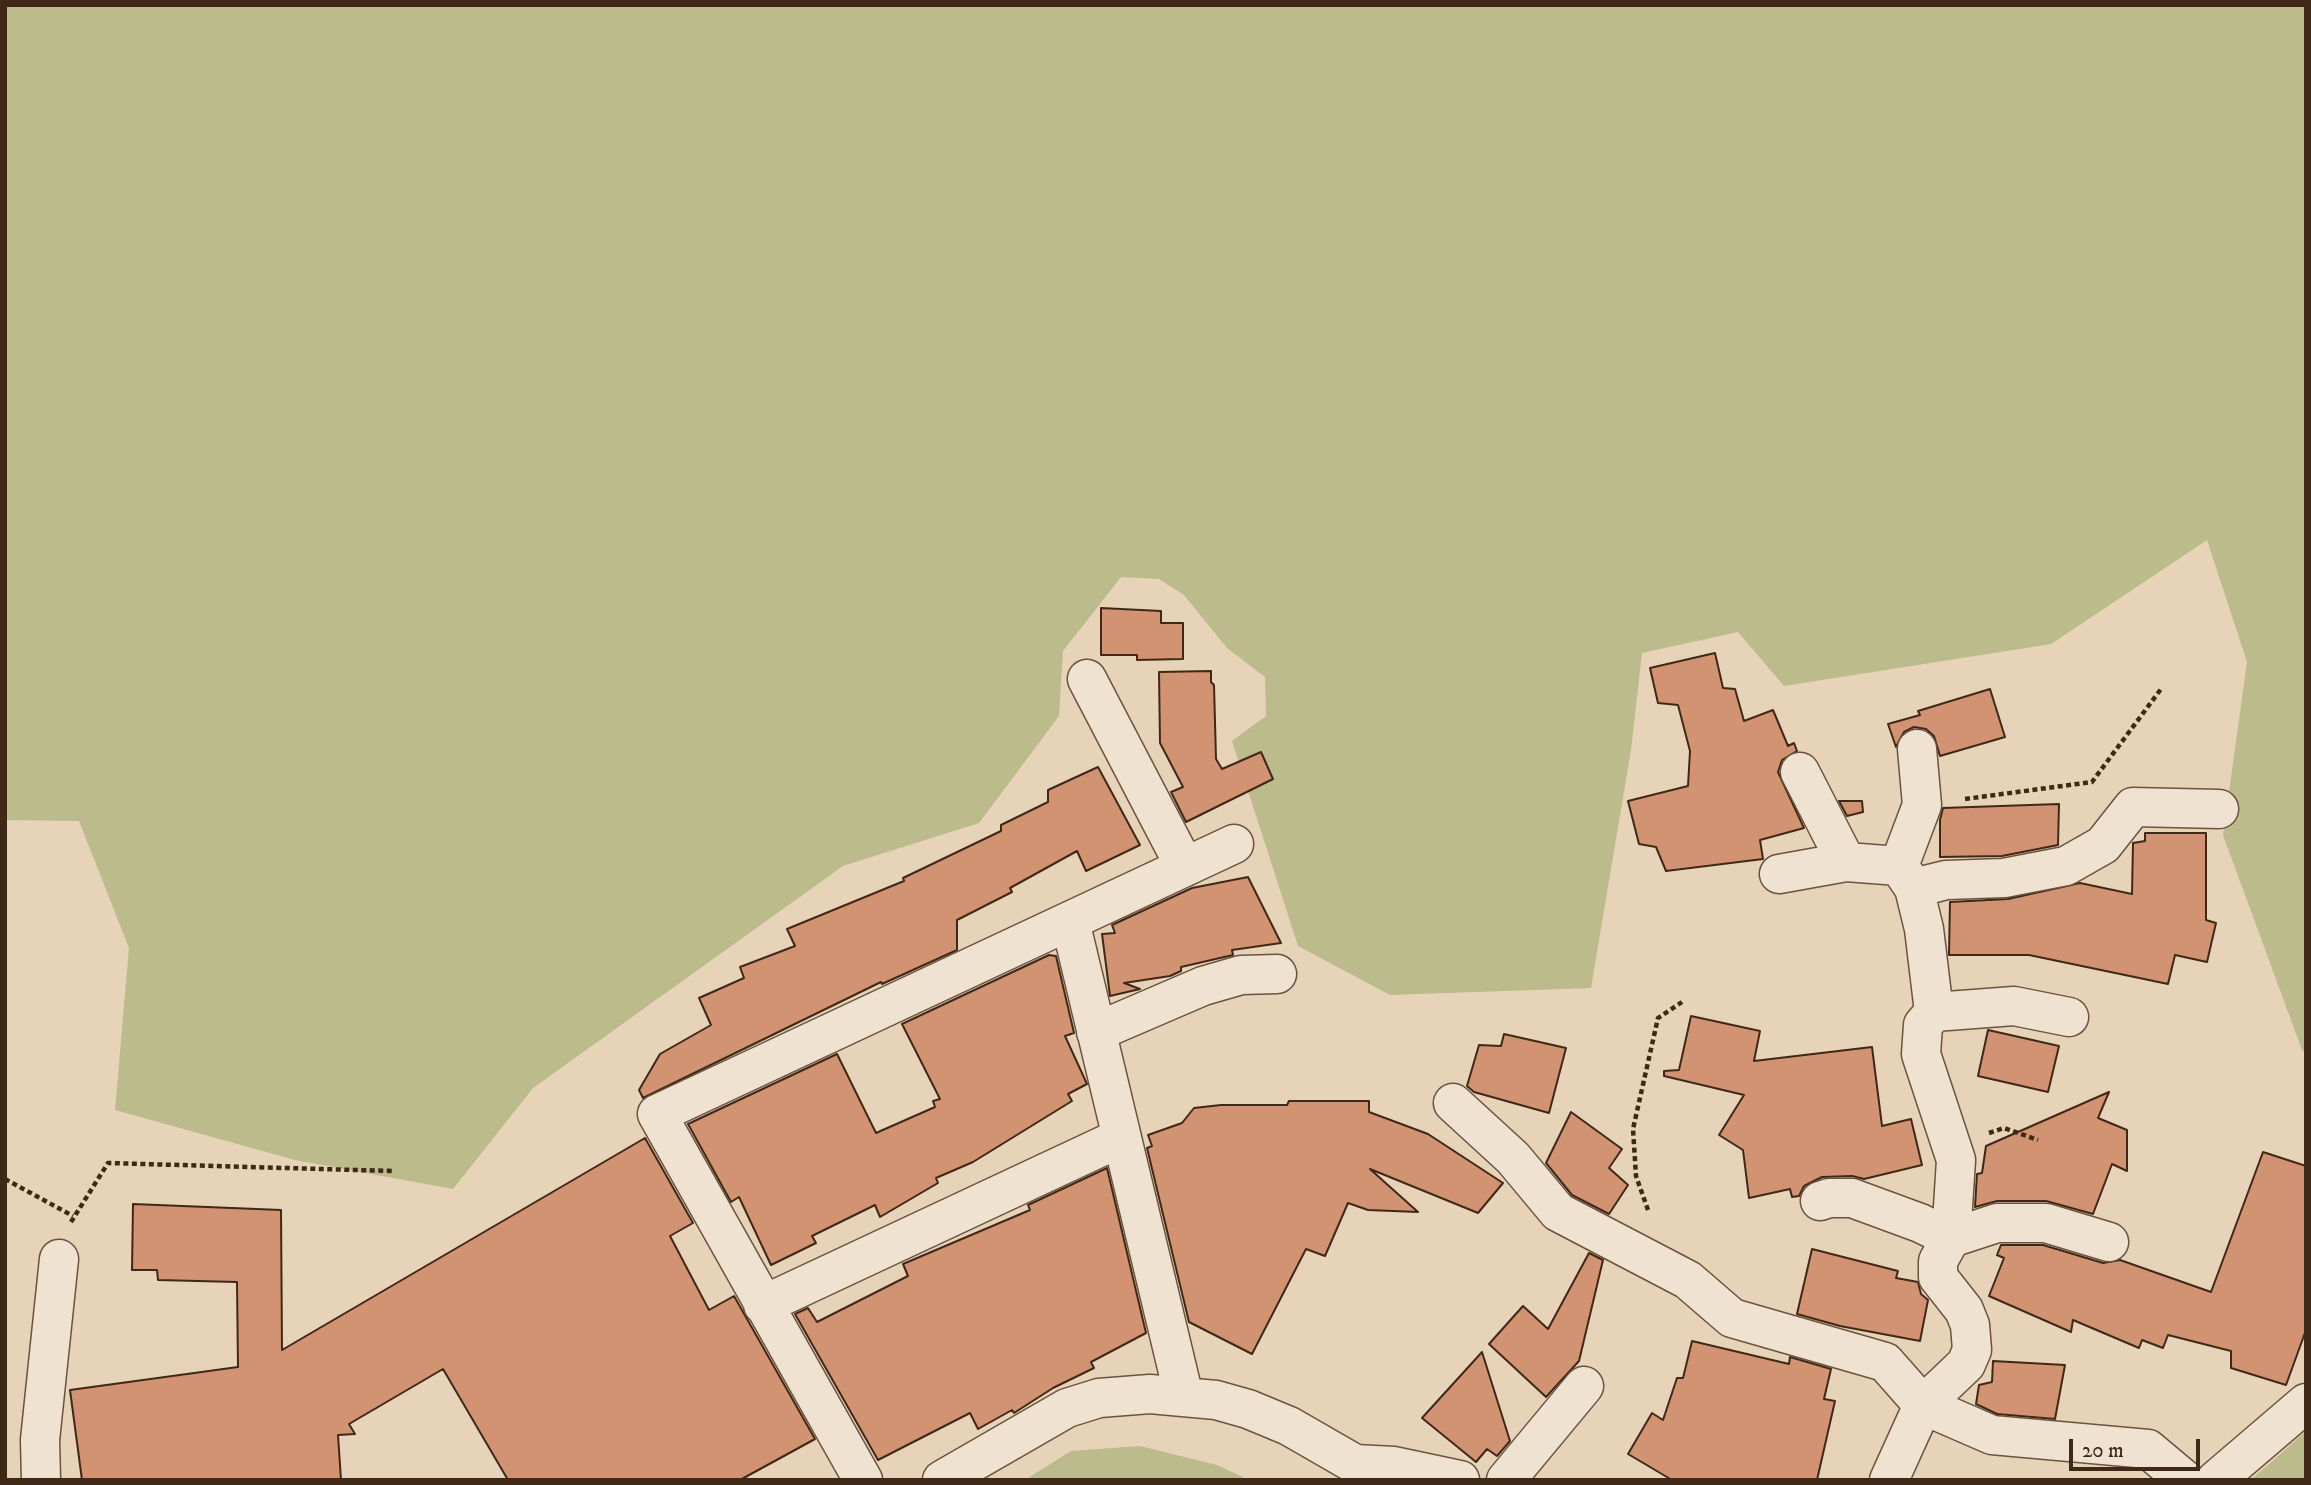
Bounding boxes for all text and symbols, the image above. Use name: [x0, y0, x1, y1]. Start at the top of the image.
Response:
scale bar: [2073, 1426, 2204, 1470]
text: 20 m: [2082, 1438, 2124, 1464]

